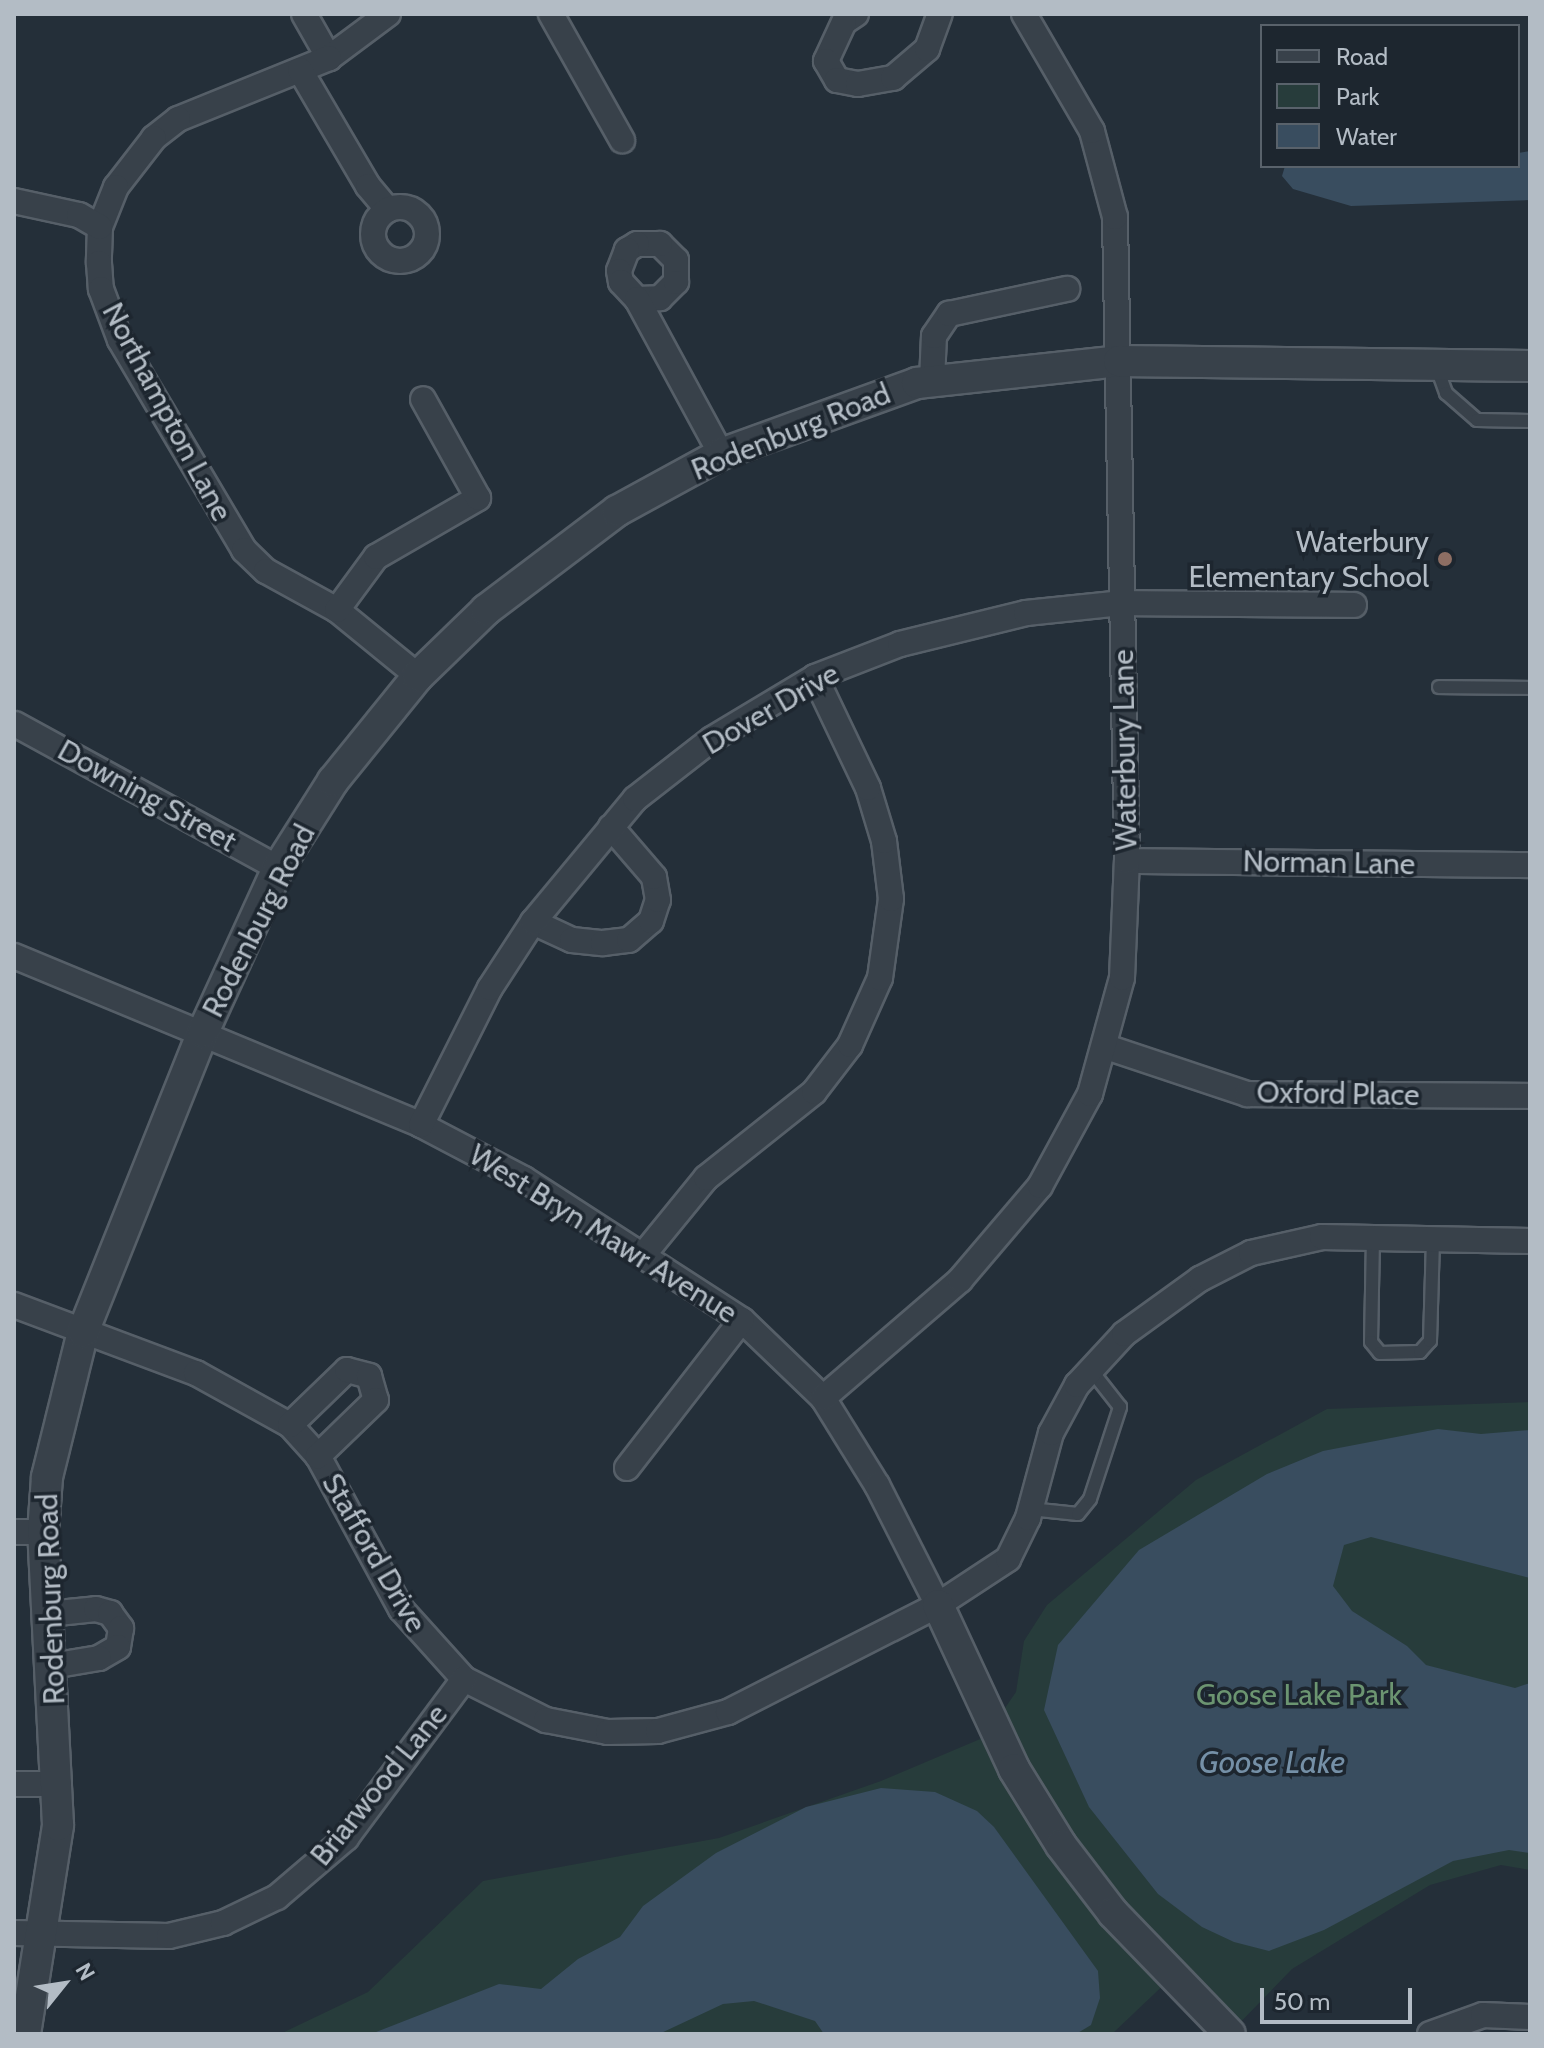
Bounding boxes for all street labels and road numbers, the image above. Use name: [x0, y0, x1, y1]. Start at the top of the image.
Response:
street label: Northampton Lane: [94, 297, 240, 527]
street label: Rodenburg Road: [686, 376, 896, 488]
street label: Waterbury Lane: [1105, 649, 1145, 851]
street label: Dover Drive: [697, 656, 845, 762]
street label: Downing Street: [52, 732, 242, 860]
street label: Rodenburg Road: [195, 819, 323, 1023]
street label: Norman Lane: [1242, 843, 1416, 883]
street label: Oxford Place: [1256, 1075, 1420, 1113]
street label: West Bryn Mawr Avenue: [462, 1137, 744, 1331]
street label: Stafford Drive: [314, 1467, 434, 1639]
street label: Rodenburg Road: [29, 1493, 73, 1705]
street label: Briarwood Lane: [303, 1697, 455, 1873]

